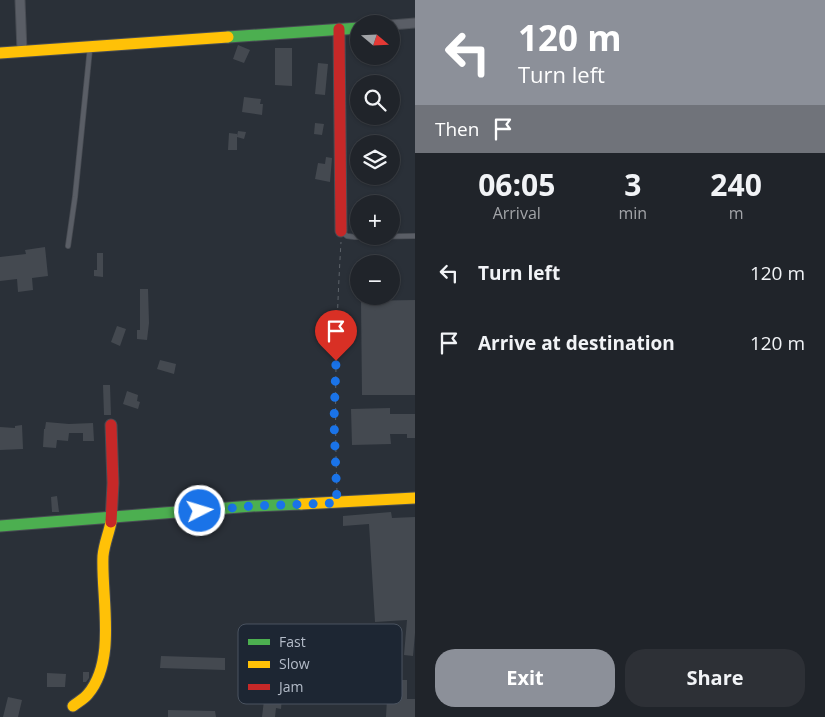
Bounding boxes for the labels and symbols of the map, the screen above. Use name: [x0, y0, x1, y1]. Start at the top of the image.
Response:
north arrow: [350, 15, 400, 65]
pin: [315, 310, 357, 361]
position arrow: [173, 484, 225, 536]
legend: [238, 624, 402, 704]
text: Fast: [279, 632, 306, 651]
text: Slow: [279, 654, 310, 673]
text: Jam: [277, 677, 304, 696]

